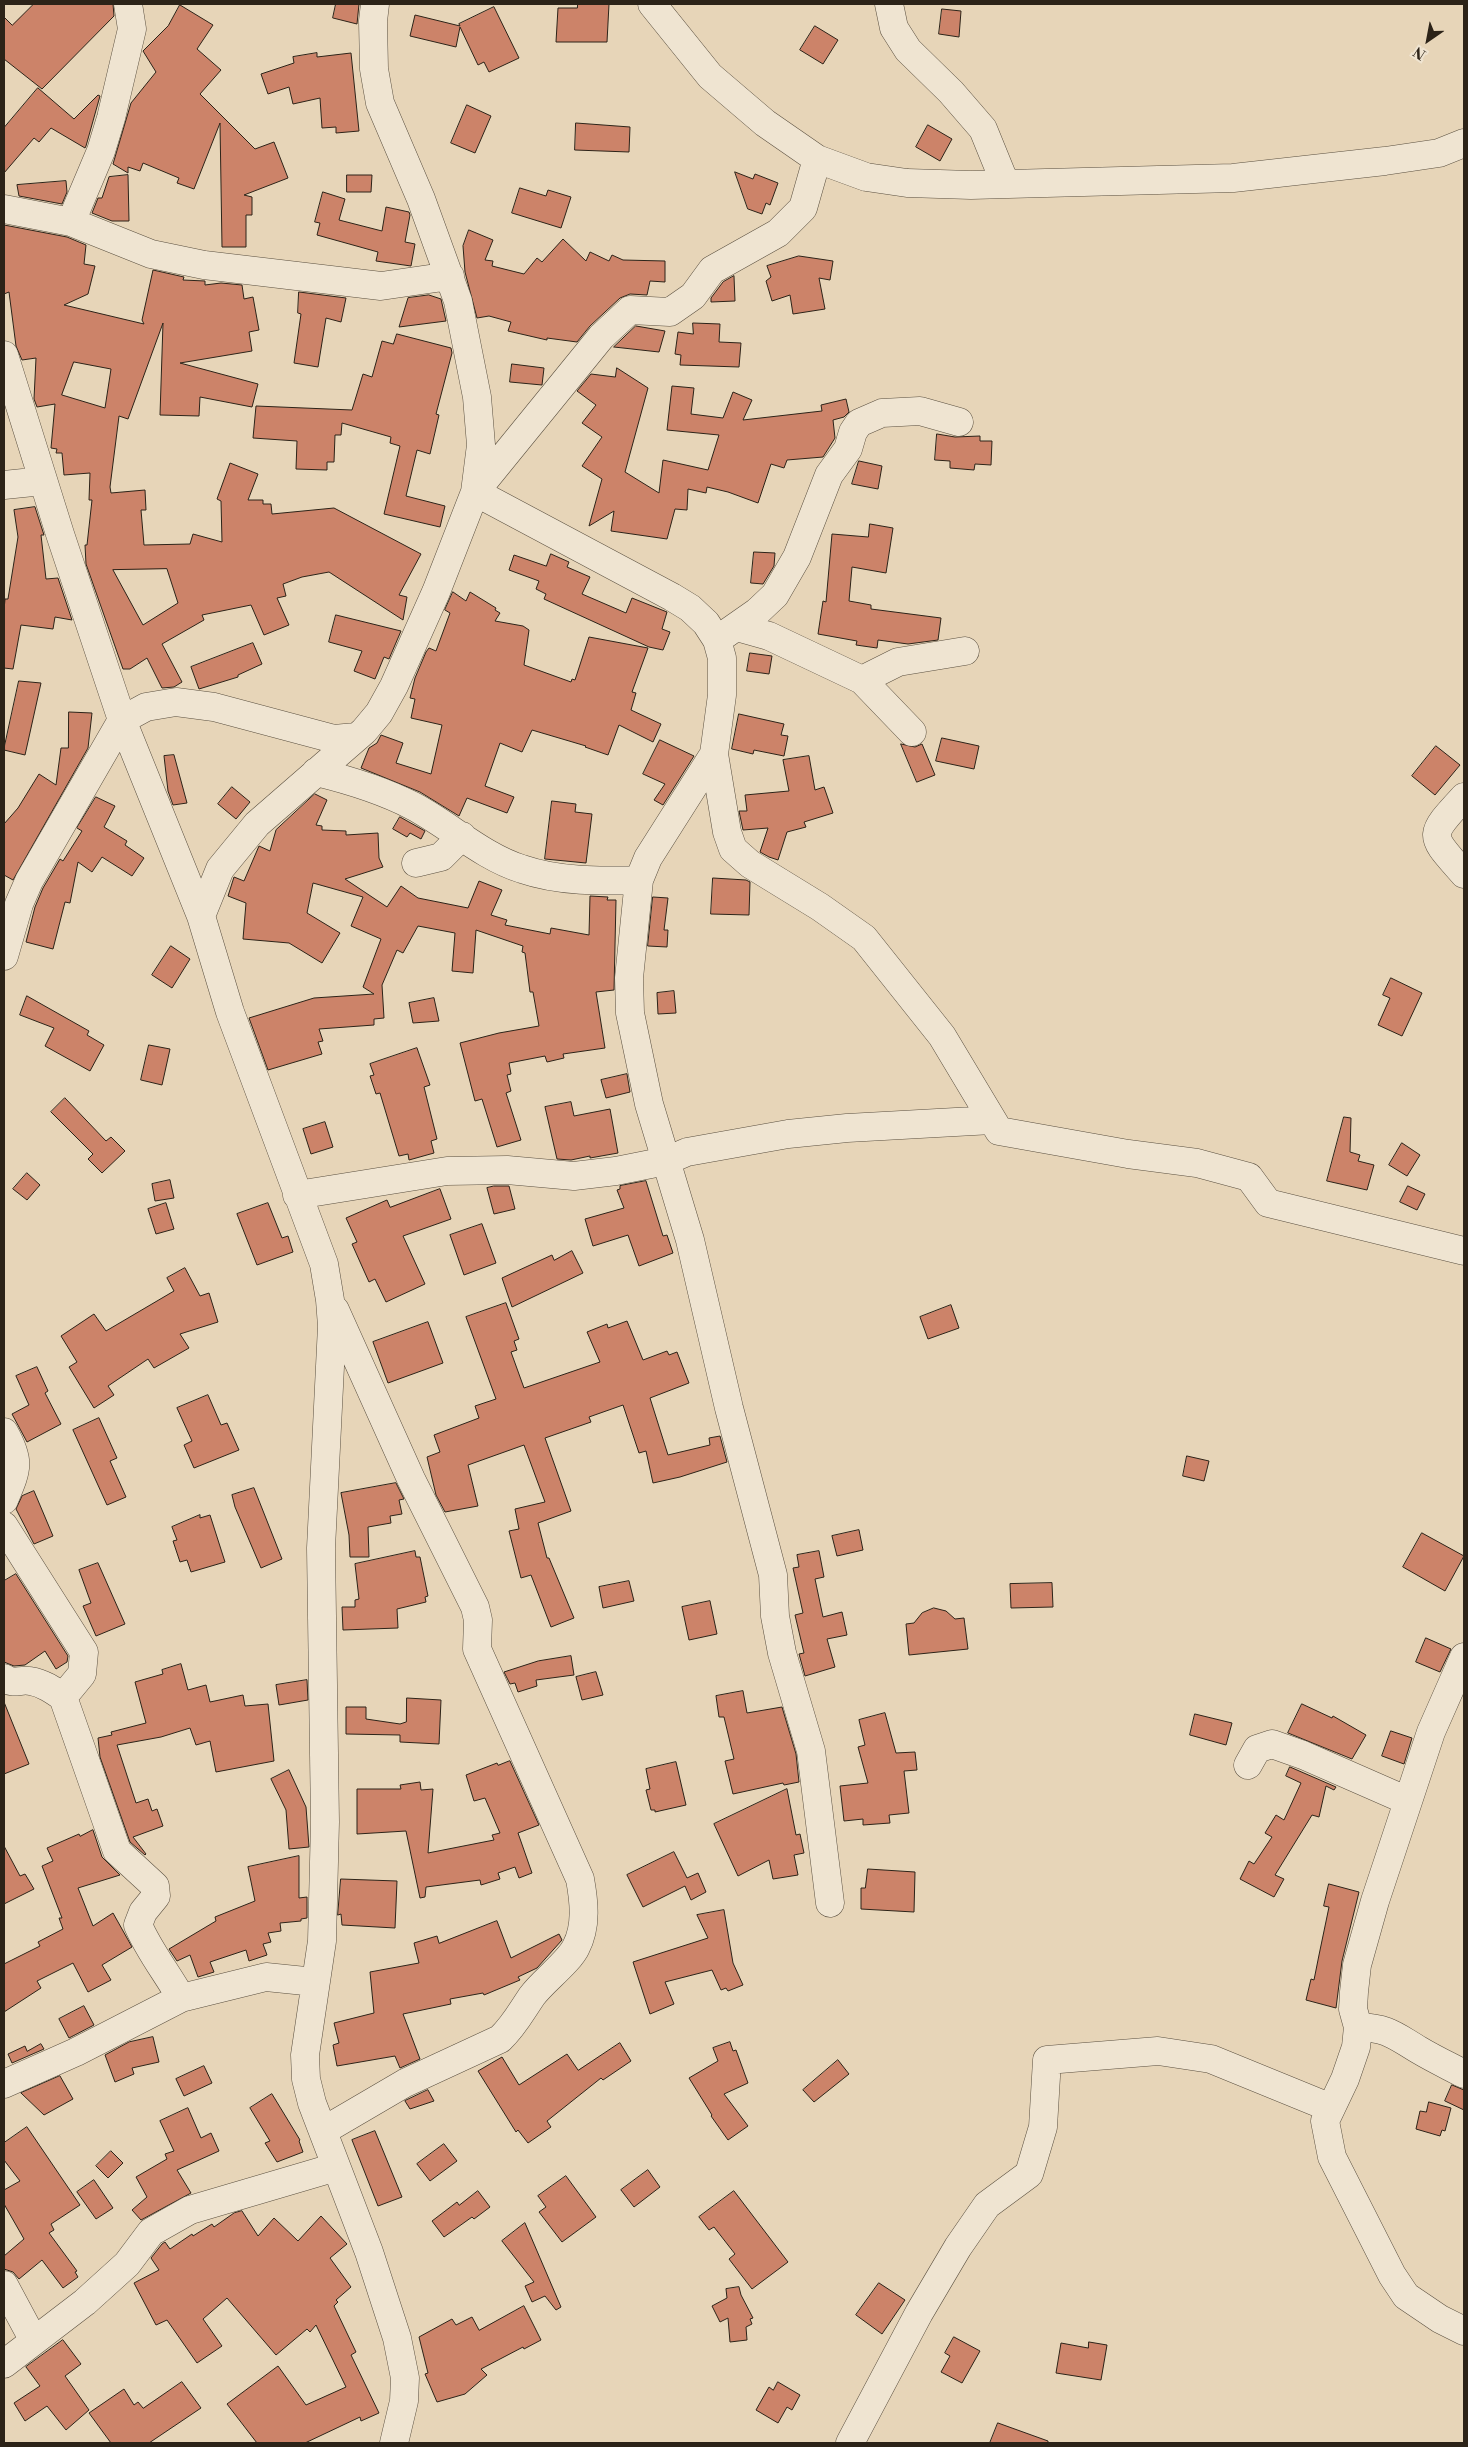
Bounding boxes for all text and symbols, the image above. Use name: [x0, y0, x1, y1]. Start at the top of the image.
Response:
north arrow: [1403, 15, 1453, 65]
text: N: [1410, 42, 1429, 63]

